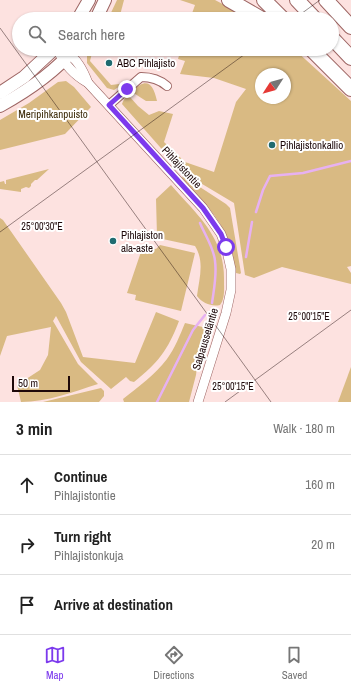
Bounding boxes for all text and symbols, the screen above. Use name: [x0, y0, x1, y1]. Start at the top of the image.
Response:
search box: [12, 12, 339, 56]
icon: search: [26, 23, 48, 45]
text: Search here: [58, 24, 125, 45]
place label: ABC Pihlajisto: [116, 56, 175, 70]
marker: ABC Pihlajisto: [104, 58, 114, 68]
north arrow: [255, 68, 291, 104]
route end: [118, 80, 136, 98]
park label: Meripihkanpuisto: [18, 107, 88, 121]
place label: Pihlajistonkallio: [280, 138, 343, 152]
marker: Pihlajistonkallio: [267, 140, 277, 150]
street label: Pihlajistontie: [159, 143, 205, 191]
text: 25°00'30"E: [21, 220, 63, 233]
place label: Pihlajiston ala-aste: [121, 228, 163, 255]
marker: Pihlajiston ala-aste: [108, 236, 118, 246]
route start: [217, 238, 235, 256]
street label: Salpausseläntie: [189, 306, 221, 372]
text: 25°00'15"E: [288, 310, 330, 323]
scale bar: [12, 374, 70, 393]
text: 50 m: [18, 376, 38, 390]
text: 25°00'15"E: [212, 380, 254, 393]
text: 3 min: [16, 417, 52, 440]
text: Walk · 180 m: [273, 420, 335, 437]
text: Continue: [54, 466, 107, 487]
icon: ahead: [16, 474, 38, 496]
text: 160 m: [305, 476, 335, 493]
text: Pihlajistontie: [54, 487, 116, 504]
text: Turn right: [54, 526, 111, 547]
icon: right: [16, 534, 38, 556]
text: 20 m: [311, 536, 335, 553]
text: Pihlajistonkuja: [54, 547, 123, 564]
icon: arrive: [16, 594, 38, 616]
text: Arrive at destination: [54, 594, 173, 615]
tab: Map: [44, 644, 66, 682]
tab: Directions: [153, 644, 194, 682]
tab: Saved: [282, 644, 307, 682]

